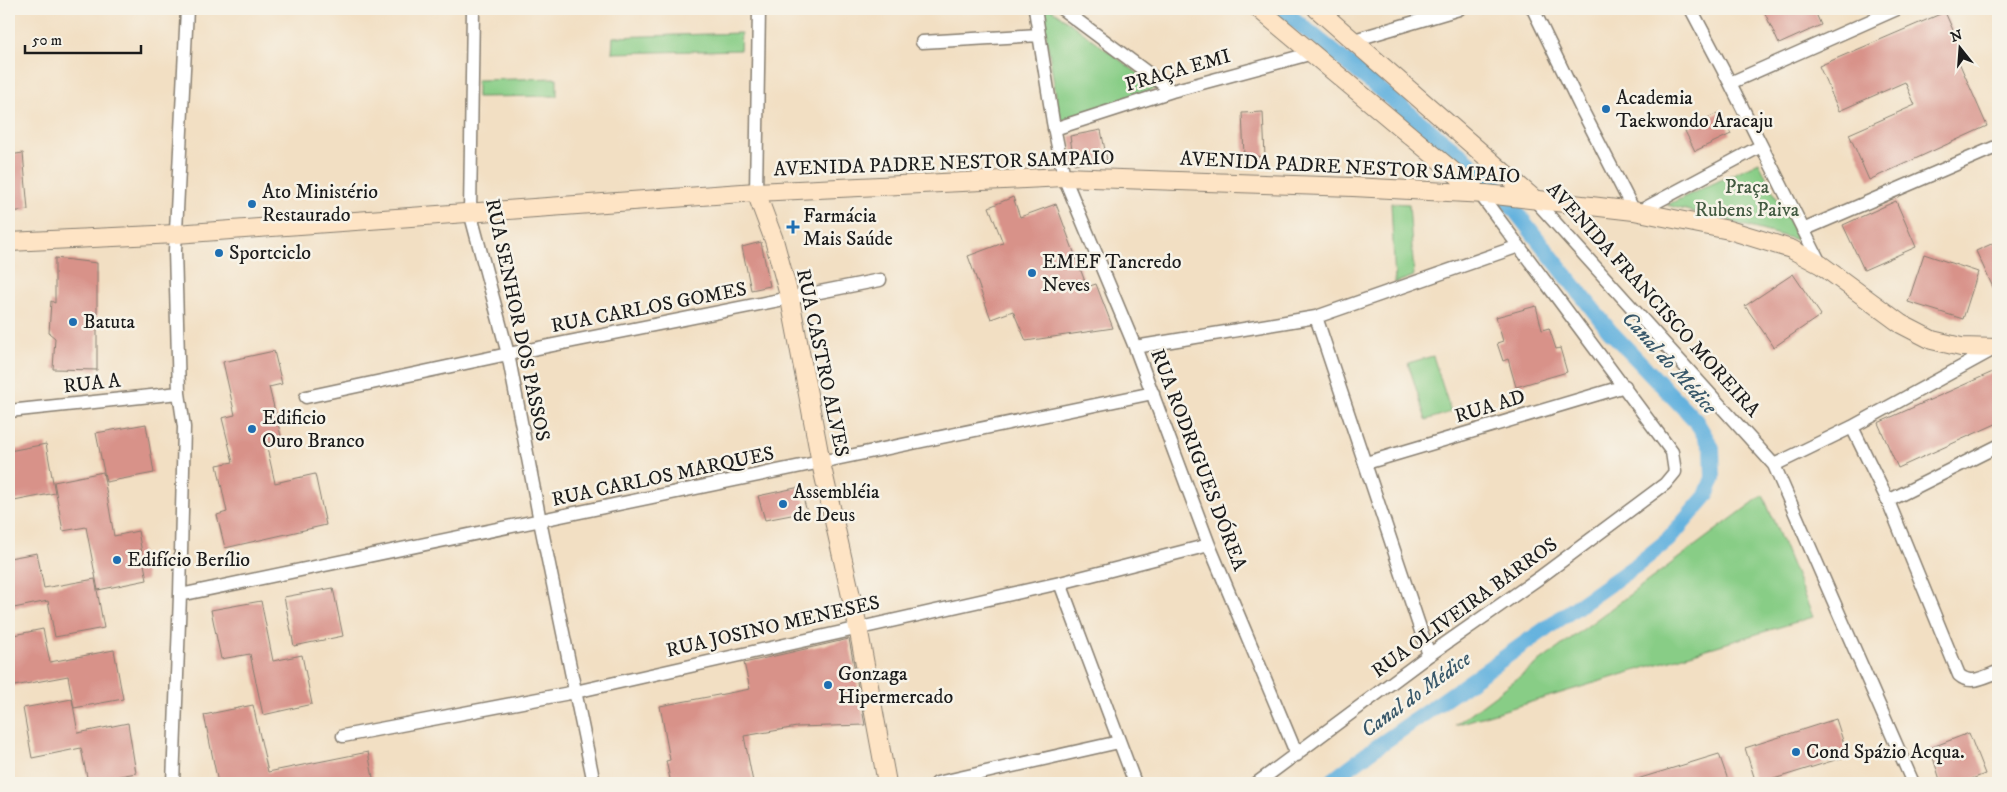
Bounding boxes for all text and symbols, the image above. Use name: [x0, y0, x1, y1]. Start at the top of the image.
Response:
scale bar: [25, 22, 141, 54]
north arrow: [1934, 22, 1984, 72]
text: N: [1948, 26, 1965, 47]
text: 50 m: [32, 31, 62, 50]
street label: PRAÇA EMI: [1122, 44, 1234, 98]
place label: Academia Taekwondo Aracaju: [1616, 86, 1773, 134]
marker: Academia Taekwondo Aracaju: [1600, 103, 1612, 115]
street label: AVENIDA PADRE NESTOR SAMPAIO: [773, 146, 1115, 182]
street label: AVENIDA PADRE NESTOR SAMPAIO: [1179, 147, 1521, 189]
park label: Praça Rubens Paiva: [1695, 175, 1800, 223]
street label: AVENIDA FRANCISCO MOREIRA: [1541, 177, 1765, 423]
place label: Ato Ministério Restaurado: [262, 180, 378, 228]
street label: RUA SENHOR DOS PASSOS: [479, 196, 555, 444]
marker: Ato Ministério Restaurado: [246, 198, 258, 210]
place label: Farmácia Mais Saúde: [803, 204, 893, 252]
marker: Farmácia Mais Saúde: [787, 221, 799, 233]
place label: Sportciclo: [229, 241, 311, 266]
marker: Sportciclo: [213, 247, 225, 259]
place label: EMEF Tancredo Neves: [1042, 250, 1181, 298]
street label: RUA CASTRO ALVES: [790, 267, 854, 459]
marker: EMEF Tancredo Neves: [1026, 267, 1038, 279]
street label: RUA CARLOS GOMES: [549, 277, 749, 339]
water label: Canal do Médice: [1616, 306, 1723, 421]
place label: Batuta: [83, 310, 136, 335]
marker: Batuta: [67, 316, 79, 328]
street label: RUA RODRIGUES DÓREA: [1144, 345, 1253, 575]
street label: RUA A: [62, 369, 122, 399]
street label: RUA AD: [1452, 384, 1528, 430]
place label: Edificio Ouro Branco: [262, 406, 365, 454]
marker: Edificio Ouro Branco: [246, 423, 258, 435]
street label: RUA CARLOS MARQUES: [550, 441, 776, 513]
place label: Assembléia de Deus: [793, 480, 880, 528]
marker: Assembléia de Deus: [777, 498, 789, 510]
street label: RUA OLIVEIRA BARROS: [1367, 532, 1563, 684]
place label: Edifício Berílio: [127, 548, 250, 573]
marker: Edifício Berílio: [111, 554, 123, 566]
street label: RUA JOSINO MENESES: [664, 590, 882, 664]
water label: Canal do Médice: [1356, 646, 1477, 744]
place label: Gonzaga Hipermercado: [838, 662, 953, 710]
marker: Gonzaga Hipermercado: [822, 679, 834, 691]
place label: Cond Spázio Acqua.: [1806, 740, 1965, 765]
marker: Cond Spázio Acqua.: [1790, 746, 1802, 758]

